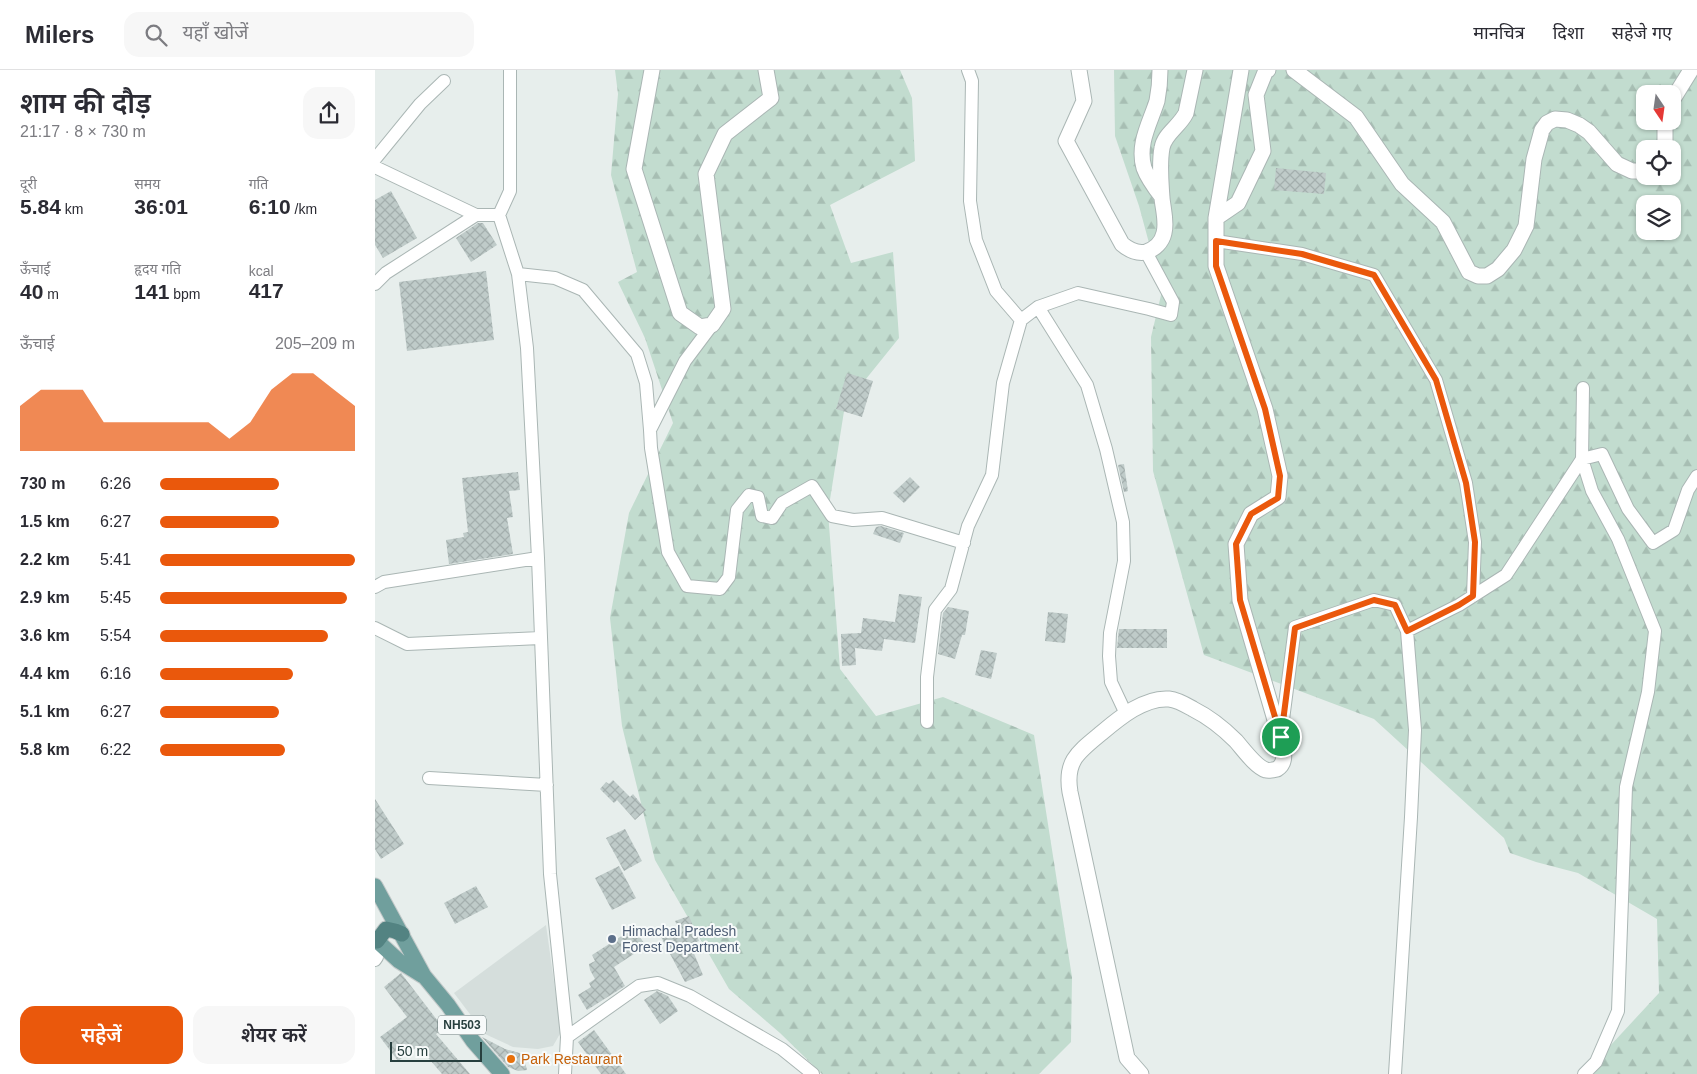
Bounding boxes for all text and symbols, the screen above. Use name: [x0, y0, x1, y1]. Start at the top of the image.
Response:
search box: [124, 12, 474, 57]
text: Milers: [25, 21, 94, 48]
icon: search: [142, 21, 170, 49]
text: यहाँ खोजें: [182, 22, 248, 43]
text: मानचित्र: [1473, 23, 1525, 43]
text: दिशा: [1553, 23, 1584, 43]
text: सहेजे गए: [1612, 23, 1672, 43]
north arrow: [1636, 85, 1681, 130]
map controls: [1636, 85, 1681, 240]
button: share: [303, 87, 355, 139]
text: शाम की दौड़: [20, 88, 151, 119]
text: 21:17 · 8 × 730 m: [20, 123, 146, 140]
button: locate: [1636, 140, 1681, 185]
text: दूरी: [20, 176, 37, 192]
text: समय: [134, 176, 160, 192]
text: गति: [249, 176, 268, 192]
text: 5.84: [20, 195, 61, 218]
text: 36:01: [134, 195, 188, 218]
text: 6:10: [249, 195, 291, 218]
button: layers: [1636, 195, 1681, 240]
text: km: [61, 201, 83, 217]
text: /km: [291, 201, 317, 217]
text: ऊँचाई: [20, 261, 50, 277]
text: हृदय गति: [134, 261, 181, 277]
text: kcal: [249, 263, 274, 279]
text: 417: [249, 279, 284, 302]
text: 40: [20, 280, 43, 303]
text: 141: [134, 280, 169, 303]
text: m: [43, 286, 59, 302]
text: bpm: [169, 286, 201, 302]
text: ऊँचाई: [20, 335, 55, 352]
text: 205–209 m: [275, 335, 355, 352]
text: 730 m: [20, 475, 65, 492]
text: 6:26: [100, 475, 131, 492]
text: 1.5 km: [20, 513, 70, 530]
text: 6:27: [100, 513, 131, 530]
text: 2.2 km: [20, 551, 70, 568]
text: 5:41: [100, 551, 131, 568]
text: 2.9 km: [20, 589, 70, 606]
text: 5:45: [100, 589, 131, 606]
text: 3.6 km: [20, 627, 70, 644]
text: 5:54: [100, 627, 131, 644]
text: 4.4 km: [20, 665, 70, 682]
text: 6:16: [100, 665, 131, 682]
text: 5.1 km: [20, 703, 70, 720]
text: 6:27: [100, 703, 131, 720]
pin: [1260, 716, 1302, 758]
icon: arrive: [1267, 723, 1295, 751]
text: 5.8 km: [20, 741, 70, 758]
text: 6:22: [100, 741, 131, 758]
place label: Himachal Pradesh Forest Department: [622, 923, 739, 955]
marker: Himachal Pradesh Forest Department: [606, 933, 618, 945]
button: सहेजें: [20, 1006, 183, 1064]
button: शेयर करें: [193, 1006, 355, 1064]
road number: NH503: [438, 1016, 486, 1034]
scale bar: [390, 1039, 483, 1062]
text: 50 m: [397, 1043, 428, 1059]
place label: Park Restaurant: [521, 1051, 622, 1067]
marker: Park Restaurant: [505, 1053, 517, 1065]

